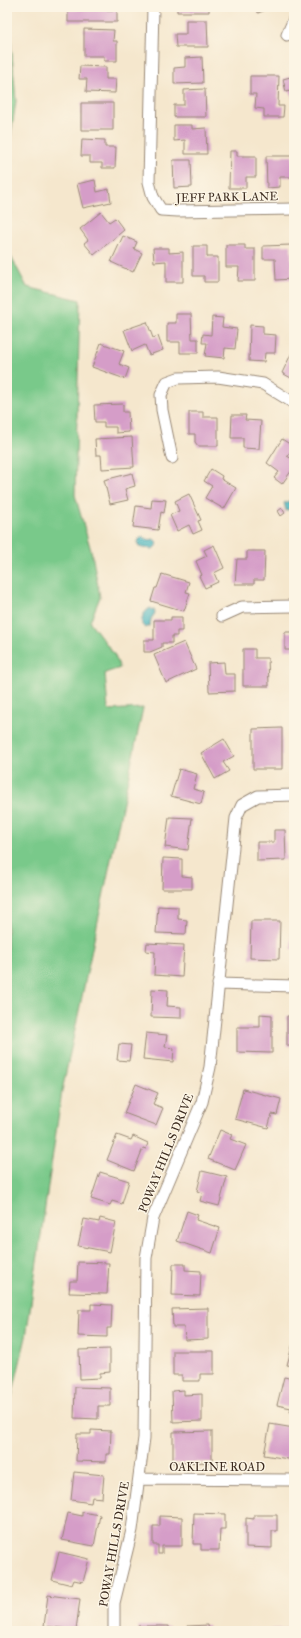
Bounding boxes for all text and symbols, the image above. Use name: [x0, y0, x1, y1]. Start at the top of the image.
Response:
street label: JEFF PARK LANE: [174, 189, 279, 206]
street label: POWAY HILLS DRIVE: [136, 1091, 196, 1215]
street label: OAKLINE ROAD: [169, 1460, 265, 1474]
street label: POWAY HILLS DRIVE: [96, 1480, 132, 1608]

